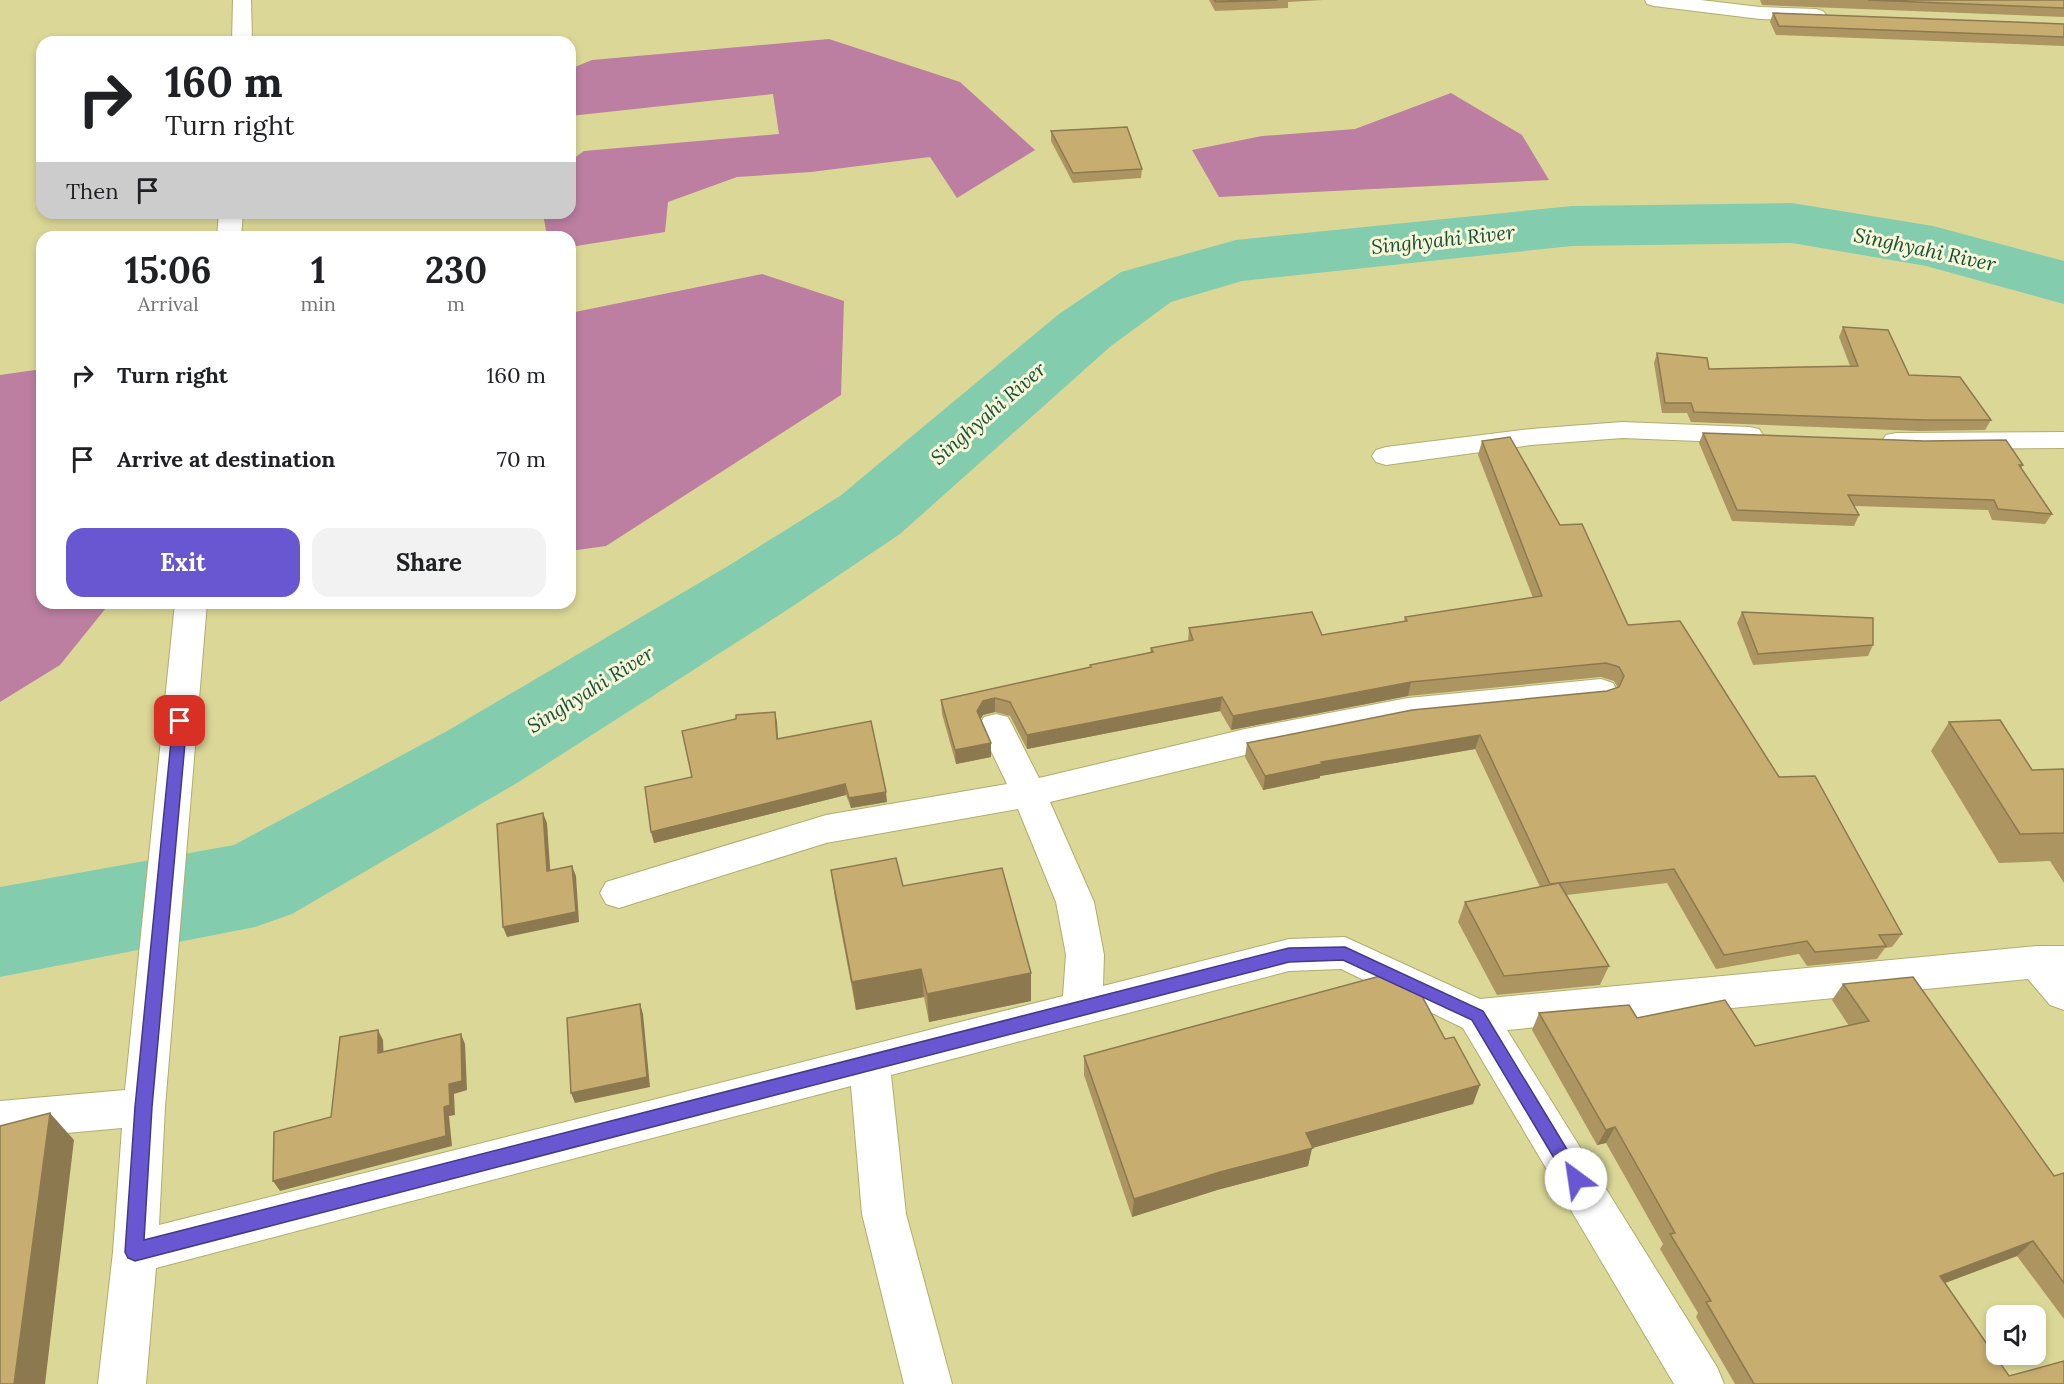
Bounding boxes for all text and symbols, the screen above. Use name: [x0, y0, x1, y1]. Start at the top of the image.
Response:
text: 160 m: [165, 55, 283, 109]
icon: right: [66, 60, 144, 138]
text: Turn right: [165, 108, 294, 142]
icon: arrive: [131, 174, 164, 207]
text: Then: [66, 177, 119, 205]
water label: Singhyahi River: [1370, 219, 1517, 259]
water label: Singhyahi River: [1852, 222, 1999, 276]
text: 15:06: [125, 247, 212, 293]
text: 1: [311, 247, 326, 293]
text: 230: [425, 247, 487, 293]
text: Arrival: [138, 291, 199, 316]
text: min: [300, 291, 336, 316]
text: m: [447, 291, 465, 316]
water label: Singhyahi River: [925, 356, 1051, 470]
icon: right: [66, 359, 99, 392]
text: Turn right: [117, 361, 228, 389]
text: 160 m: [486, 361, 546, 389]
icon: arrive: [66, 443, 99, 476]
text: Arrive at destination: [117, 445, 335, 473]
text: 70 m: [497, 445, 546, 473]
button: Exit: [66, 528, 300, 597]
button: Share: [312, 528, 546, 597]
water label: Singhyahi River: [522, 640, 659, 738]
pin: [154, 695, 205, 746]
icon: arrive: [163, 704, 196, 737]
position arrow: [1544, 1147, 1608, 1211]
map controls: [1986, 1305, 2046, 1365]
button: sound: [1986, 1305, 2046, 1365]

